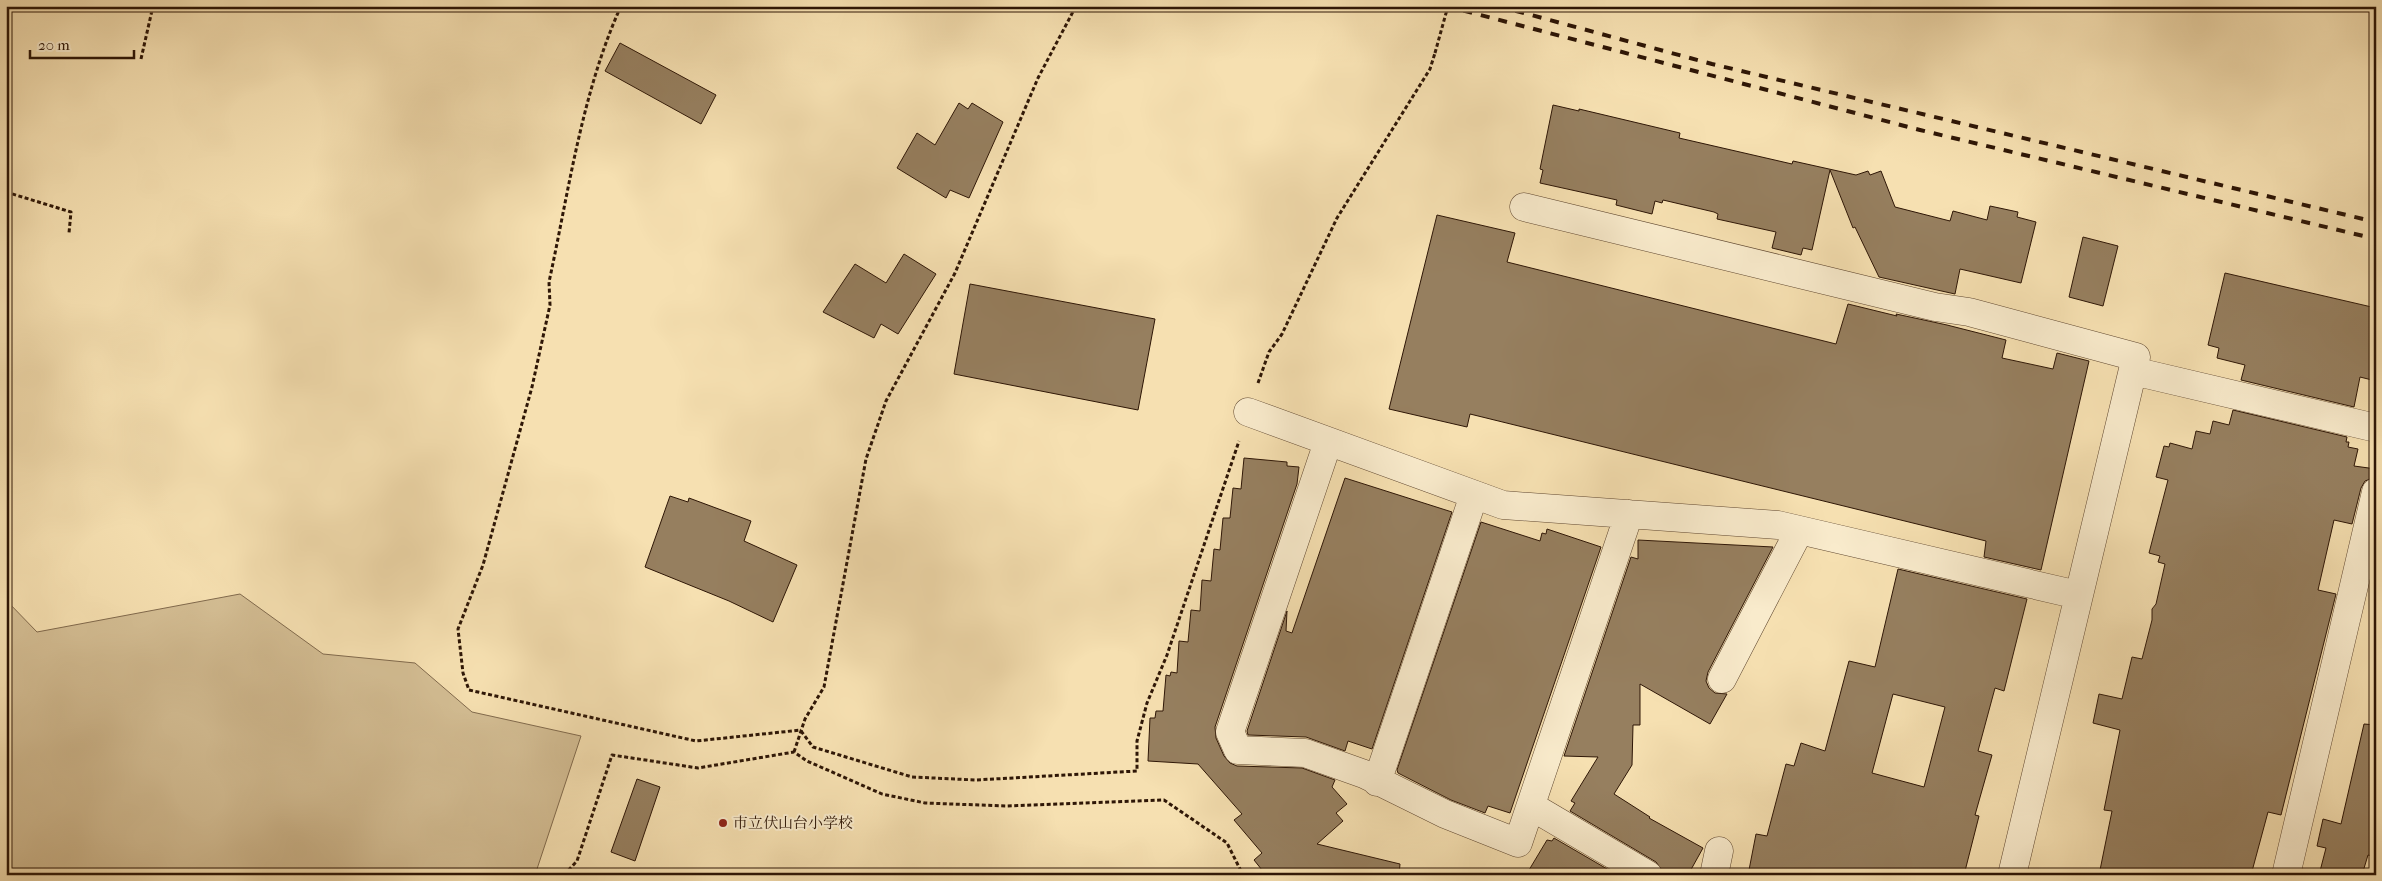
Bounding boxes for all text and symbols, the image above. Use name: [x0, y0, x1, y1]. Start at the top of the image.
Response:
scale bar: [30, 28, 134, 60]
text: 20 m: [38, 36, 70, 54]
place label: 市立伏山台小学校: [733, 814, 853, 832]
marker: 市立伏山台小学校: [717, 817, 729, 829]

